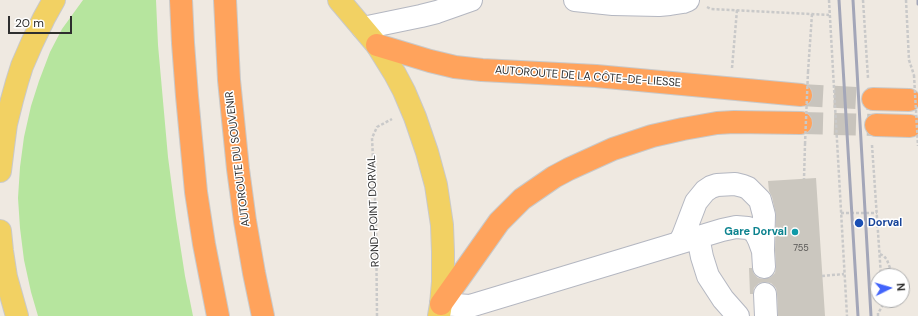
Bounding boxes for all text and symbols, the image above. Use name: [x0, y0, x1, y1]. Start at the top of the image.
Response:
scale bar: [10, 8, 74, 34]
text: 20 m: [15, 15, 44, 31]
street label: AUTOROUTE DE LA CÔTE-DE-LIESSE: [495, 64, 681, 90]
street label: AUTOROUTE DU SOUVENIR: [223, 91, 253, 227]
street label: ROND-POINT DORVAL: [365, 155, 383, 267]
place label: Dorval: [868, 216, 902, 230]
marker: Dorval: [853, 217, 865, 229]
place label: Gare Dorval: [724, 225, 787, 239]
marker: Gare Dorval: [790, 227, 800, 237]
house number: 755: [793, 244, 809, 254]
north arrow: [870, 268, 910, 308]
text: N: [894, 282, 908, 292]

